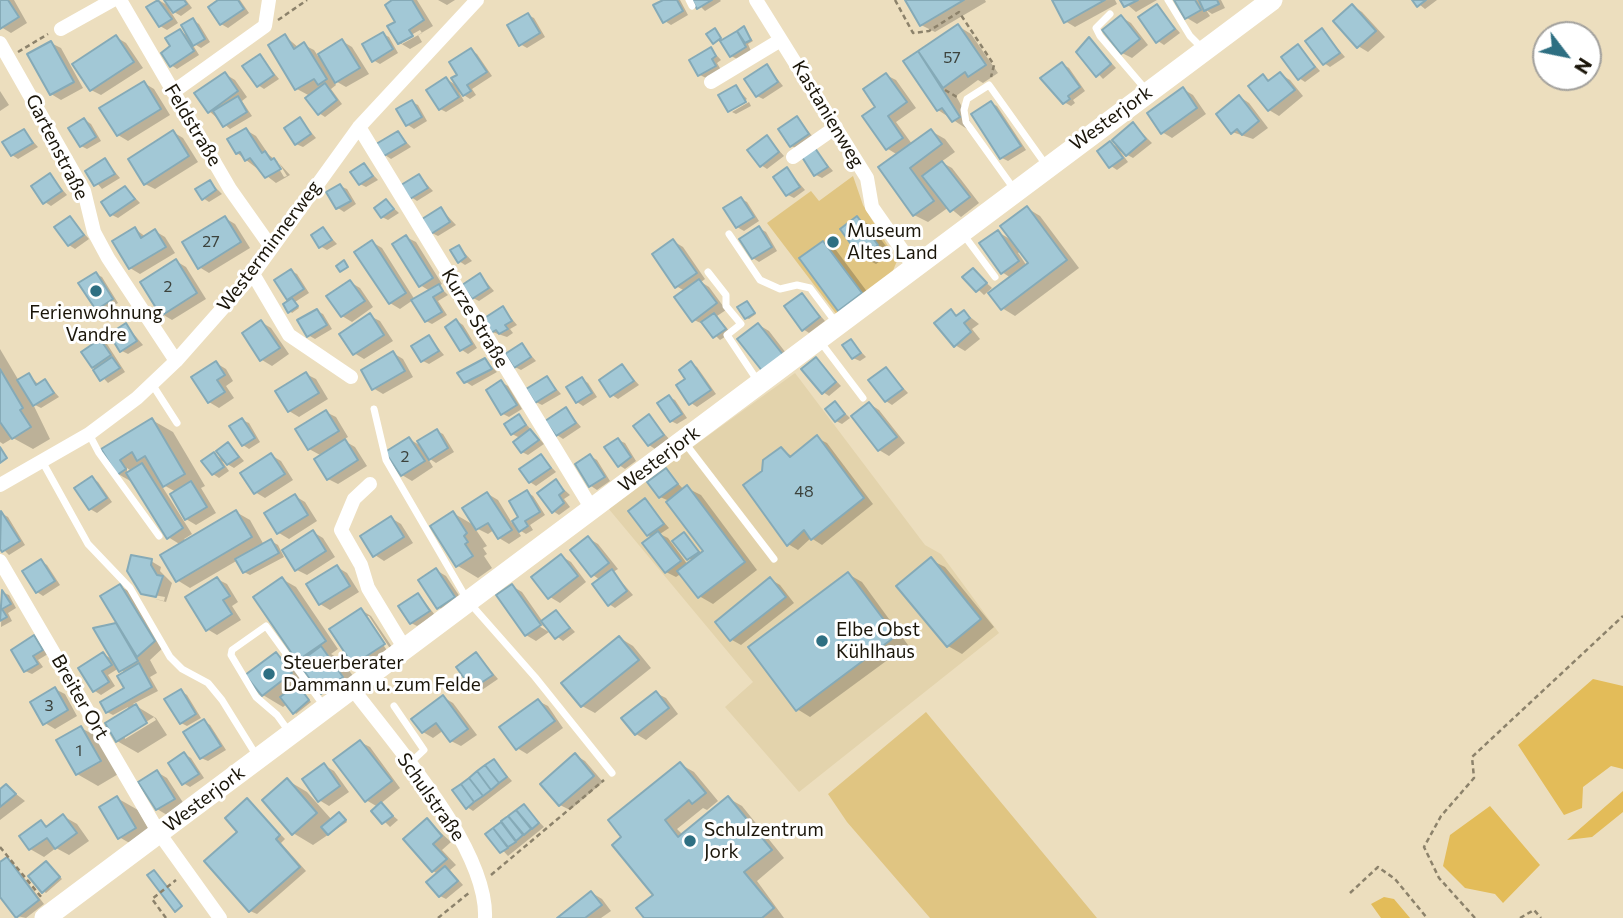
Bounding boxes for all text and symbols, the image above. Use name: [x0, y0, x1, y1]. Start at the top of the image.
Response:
north arrow: [1532, 21, 1602, 91]
house number: 57: [943, 48, 961, 68]
text: N: [1570, 54, 1597, 78]
street label: Kastanienweg: [787, 56, 869, 172]
street label: Feldstraße: [160, 80, 226, 170]
street label: Westerjork: [1065, 81, 1157, 155]
street label: Gartenstraße: [21, 90, 93, 204]
street label: Westerminnerweg: [212, 176, 326, 316]
place label: Museum Altes Land: [847, 220, 938, 264]
house number: 27: [202, 232, 220, 252]
marker: Museum Altes Land: [825, 234, 841, 250]
street label: Kurze Straße: [437, 264, 513, 372]
house number: 2: [164, 277, 172, 297]
marker: Ferienwohnung Vandre: [88, 283, 104, 299]
place label: Ferienwohnung Vandre: [29, 302, 163, 346]
street label: Westerjork: [614, 421, 704, 497]
house number: 2: [401, 447, 409, 467]
house number: 48: [794, 482, 814, 502]
place label: Elbe Obst Kühlhaus: [836, 619, 920, 663]
marker: Elbe Obst Kühlhaus: [814, 633, 830, 649]
street label: Breiter Ort: [47, 650, 113, 744]
place label: Steuerberater Dammann u. zum Felde: [283, 652, 481, 696]
marker: Steuerberater Dammann u. zum Felde: [261, 666, 277, 682]
house number: 3: [44, 696, 54, 716]
house number: 1: [76, 741, 82, 761]
street label: Schulstraße: [392, 749, 470, 845]
street label: Westerjork: [159, 761, 249, 837]
place label: Schulzentrum Jork: [704, 819, 824, 863]
marker: Schulzentrum Jork: [682, 833, 698, 849]

